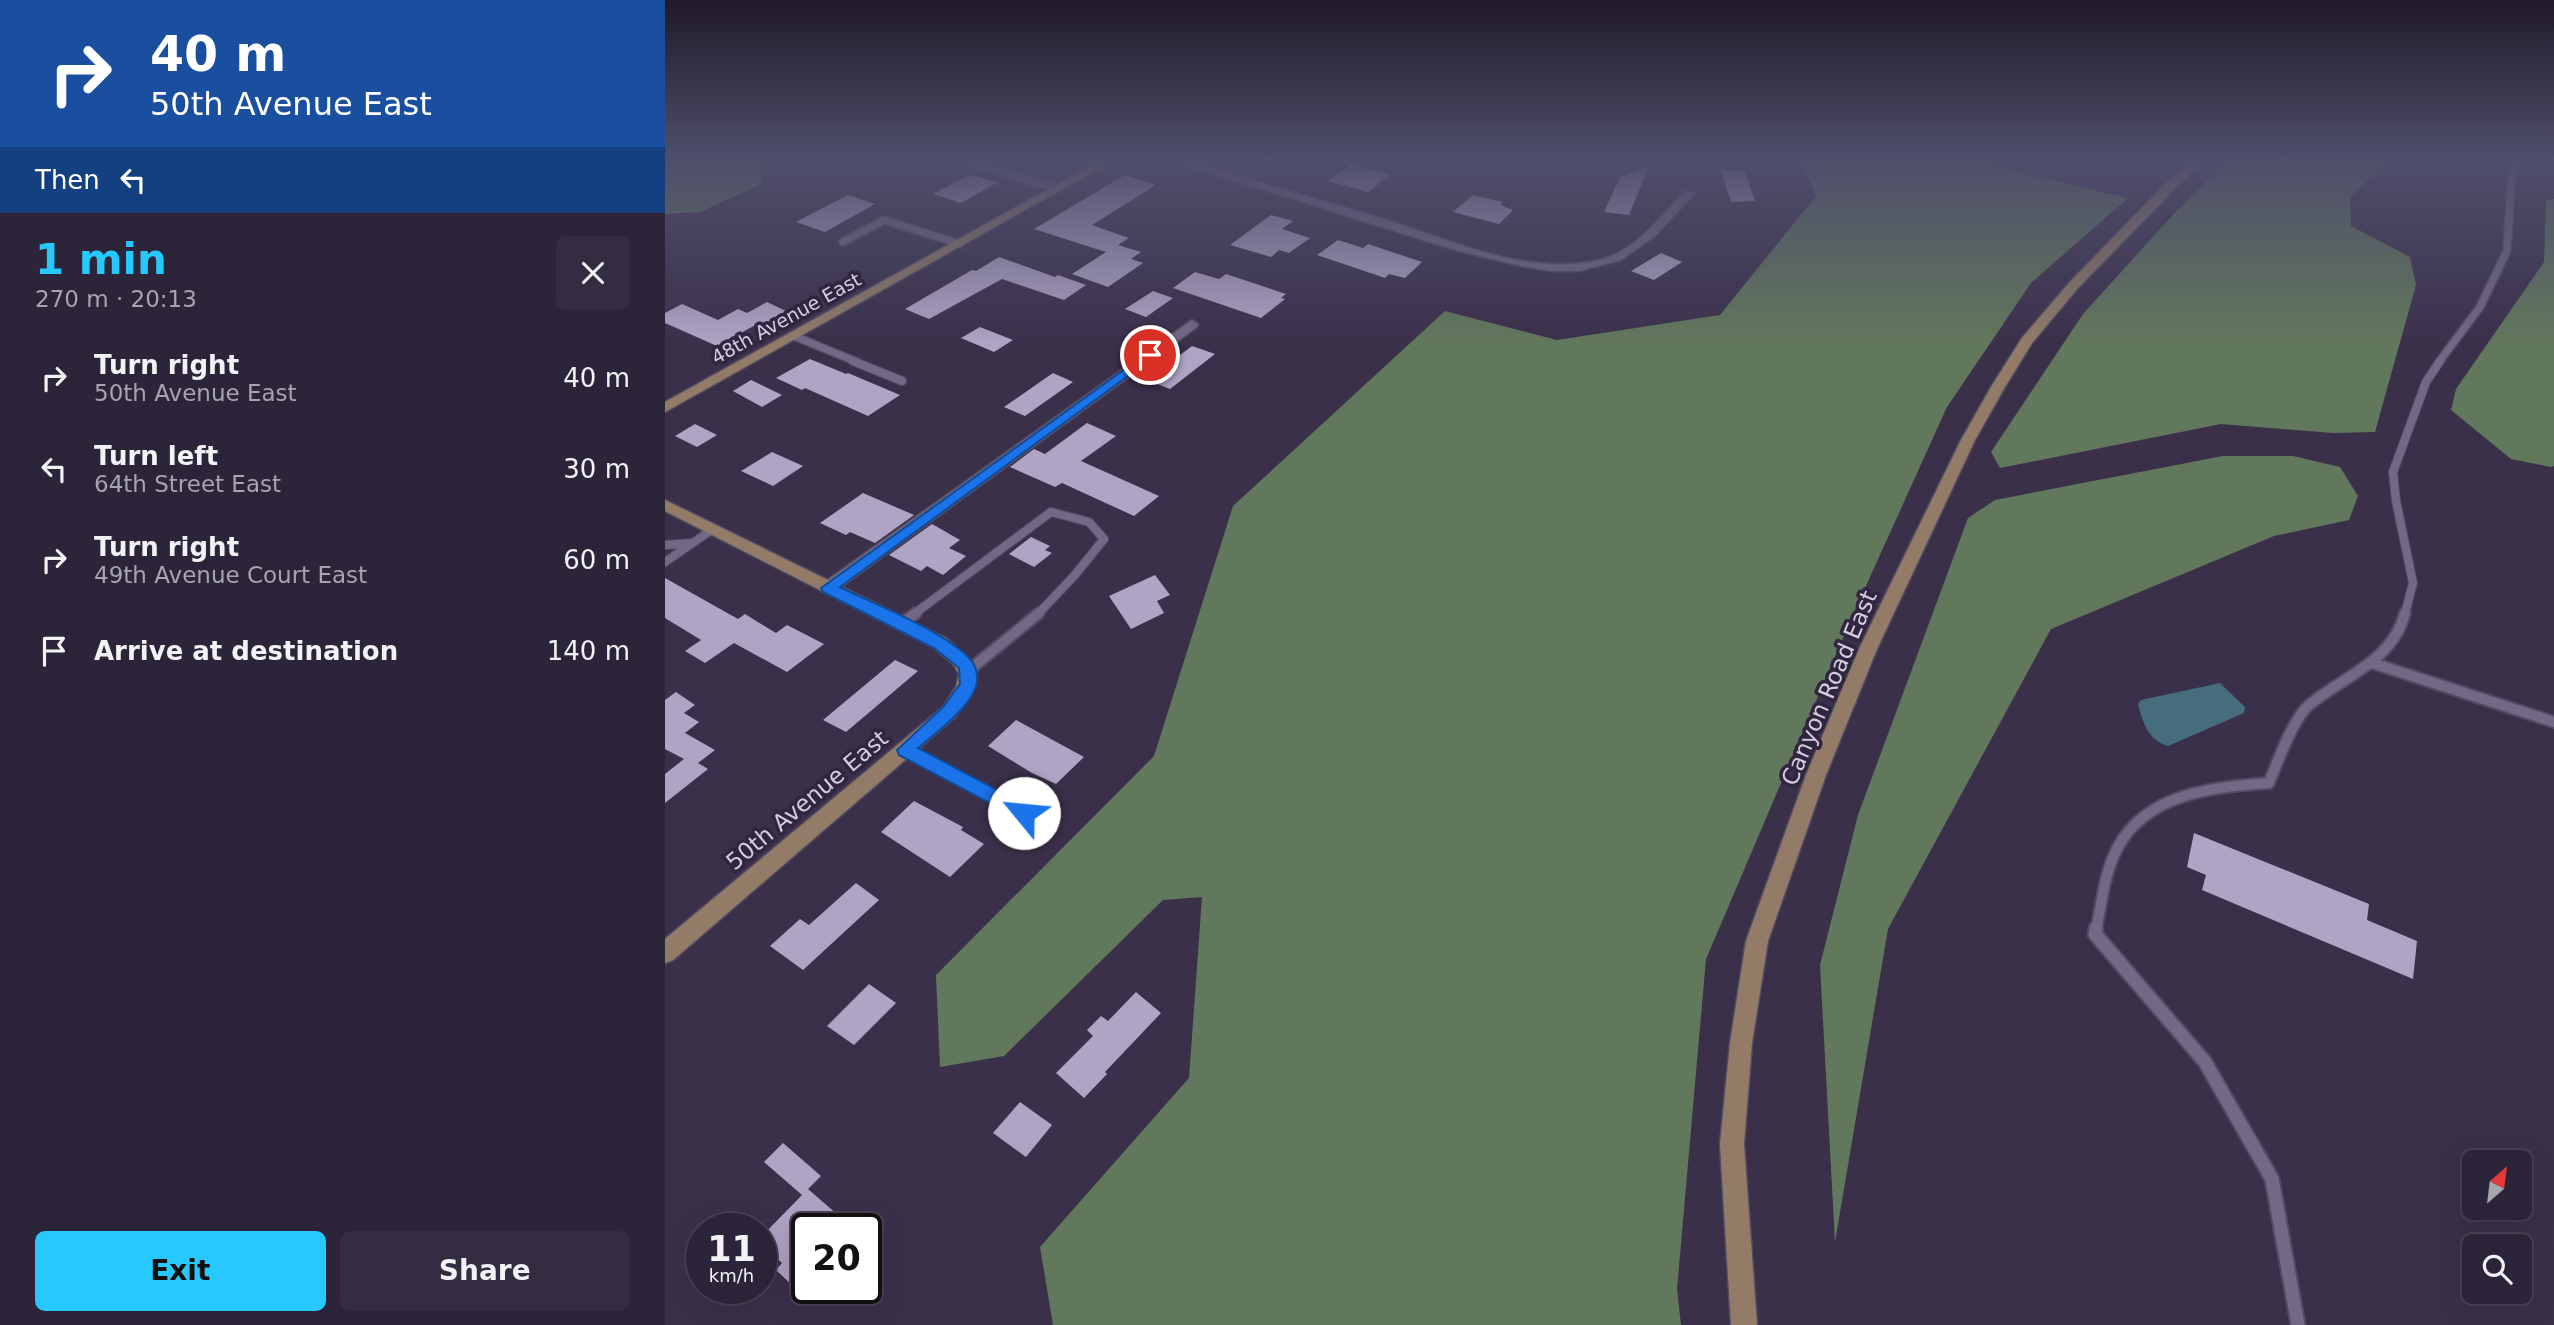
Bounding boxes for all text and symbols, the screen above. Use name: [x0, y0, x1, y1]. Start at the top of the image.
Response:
text: 40 m: [150, 26, 286, 83]
icon: right: [35, 28, 126, 119]
text: 50th Avenue East: [150, 85, 432, 123]
icon: left: [114, 161, 152, 199]
text: Then: [35, 165, 100, 195]
text: 1 min: [35, 235, 167, 284]
button: close: [556, 236, 630, 310]
street label: 48th Avenue East: [707, 268, 865, 368]
text: 270 m · 20:13: [35, 286, 197, 312]
pin: [1120, 325, 1180, 385]
icon: arrive: [1131, 336, 1169, 374]
text: Turn right: [94, 350, 239, 380]
icon: right: [35, 359, 73, 397]
text: 40 m: [563, 363, 630, 393]
text: 50th Avenue East: [94, 380, 297, 406]
text: Turn left: [94, 441, 218, 471]
icon: left: [35, 450, 73, 488]
text: 30 m: [563, 454, 630, 484]
text: 64th Street East: [94, 471, 281, 497]
text: Turn right: [94, 532, 239, 562]
icon: right: [35, 541, 73, 579]
text: 60 m: [563, 545, 630, 575]
text: 49th Avenue Court East: [94, 562, 367, 588]
street label: Canyon Road East: [1776, 587, 1882, 789]
icon: arrive: [35, 632, 73, 670]
text: Arrive at destination: [94, 636, 398, 666]
text: 140 m: [547, 636, 630, 666]
street label: 50th Avenue East: [721, 725, 893, 875]
position arrow: [987, 776, 1061, 850]
north arrow: [2462, 1150, 2532, 1220]
map controls: [2462, 1150, 2532, 1304]
speed limit sign: 20: [791, 1213, 882, 1304]
text: 11: [707, 1229, 756, 1269]
button: Exit: [35, 1231, 326, 1311]
button: Share: [340, 1231, 630, 1311]
button: search: [2462, 1234, 2532, 1304]
text: km/h: [709, 1265, 754, 1286]

